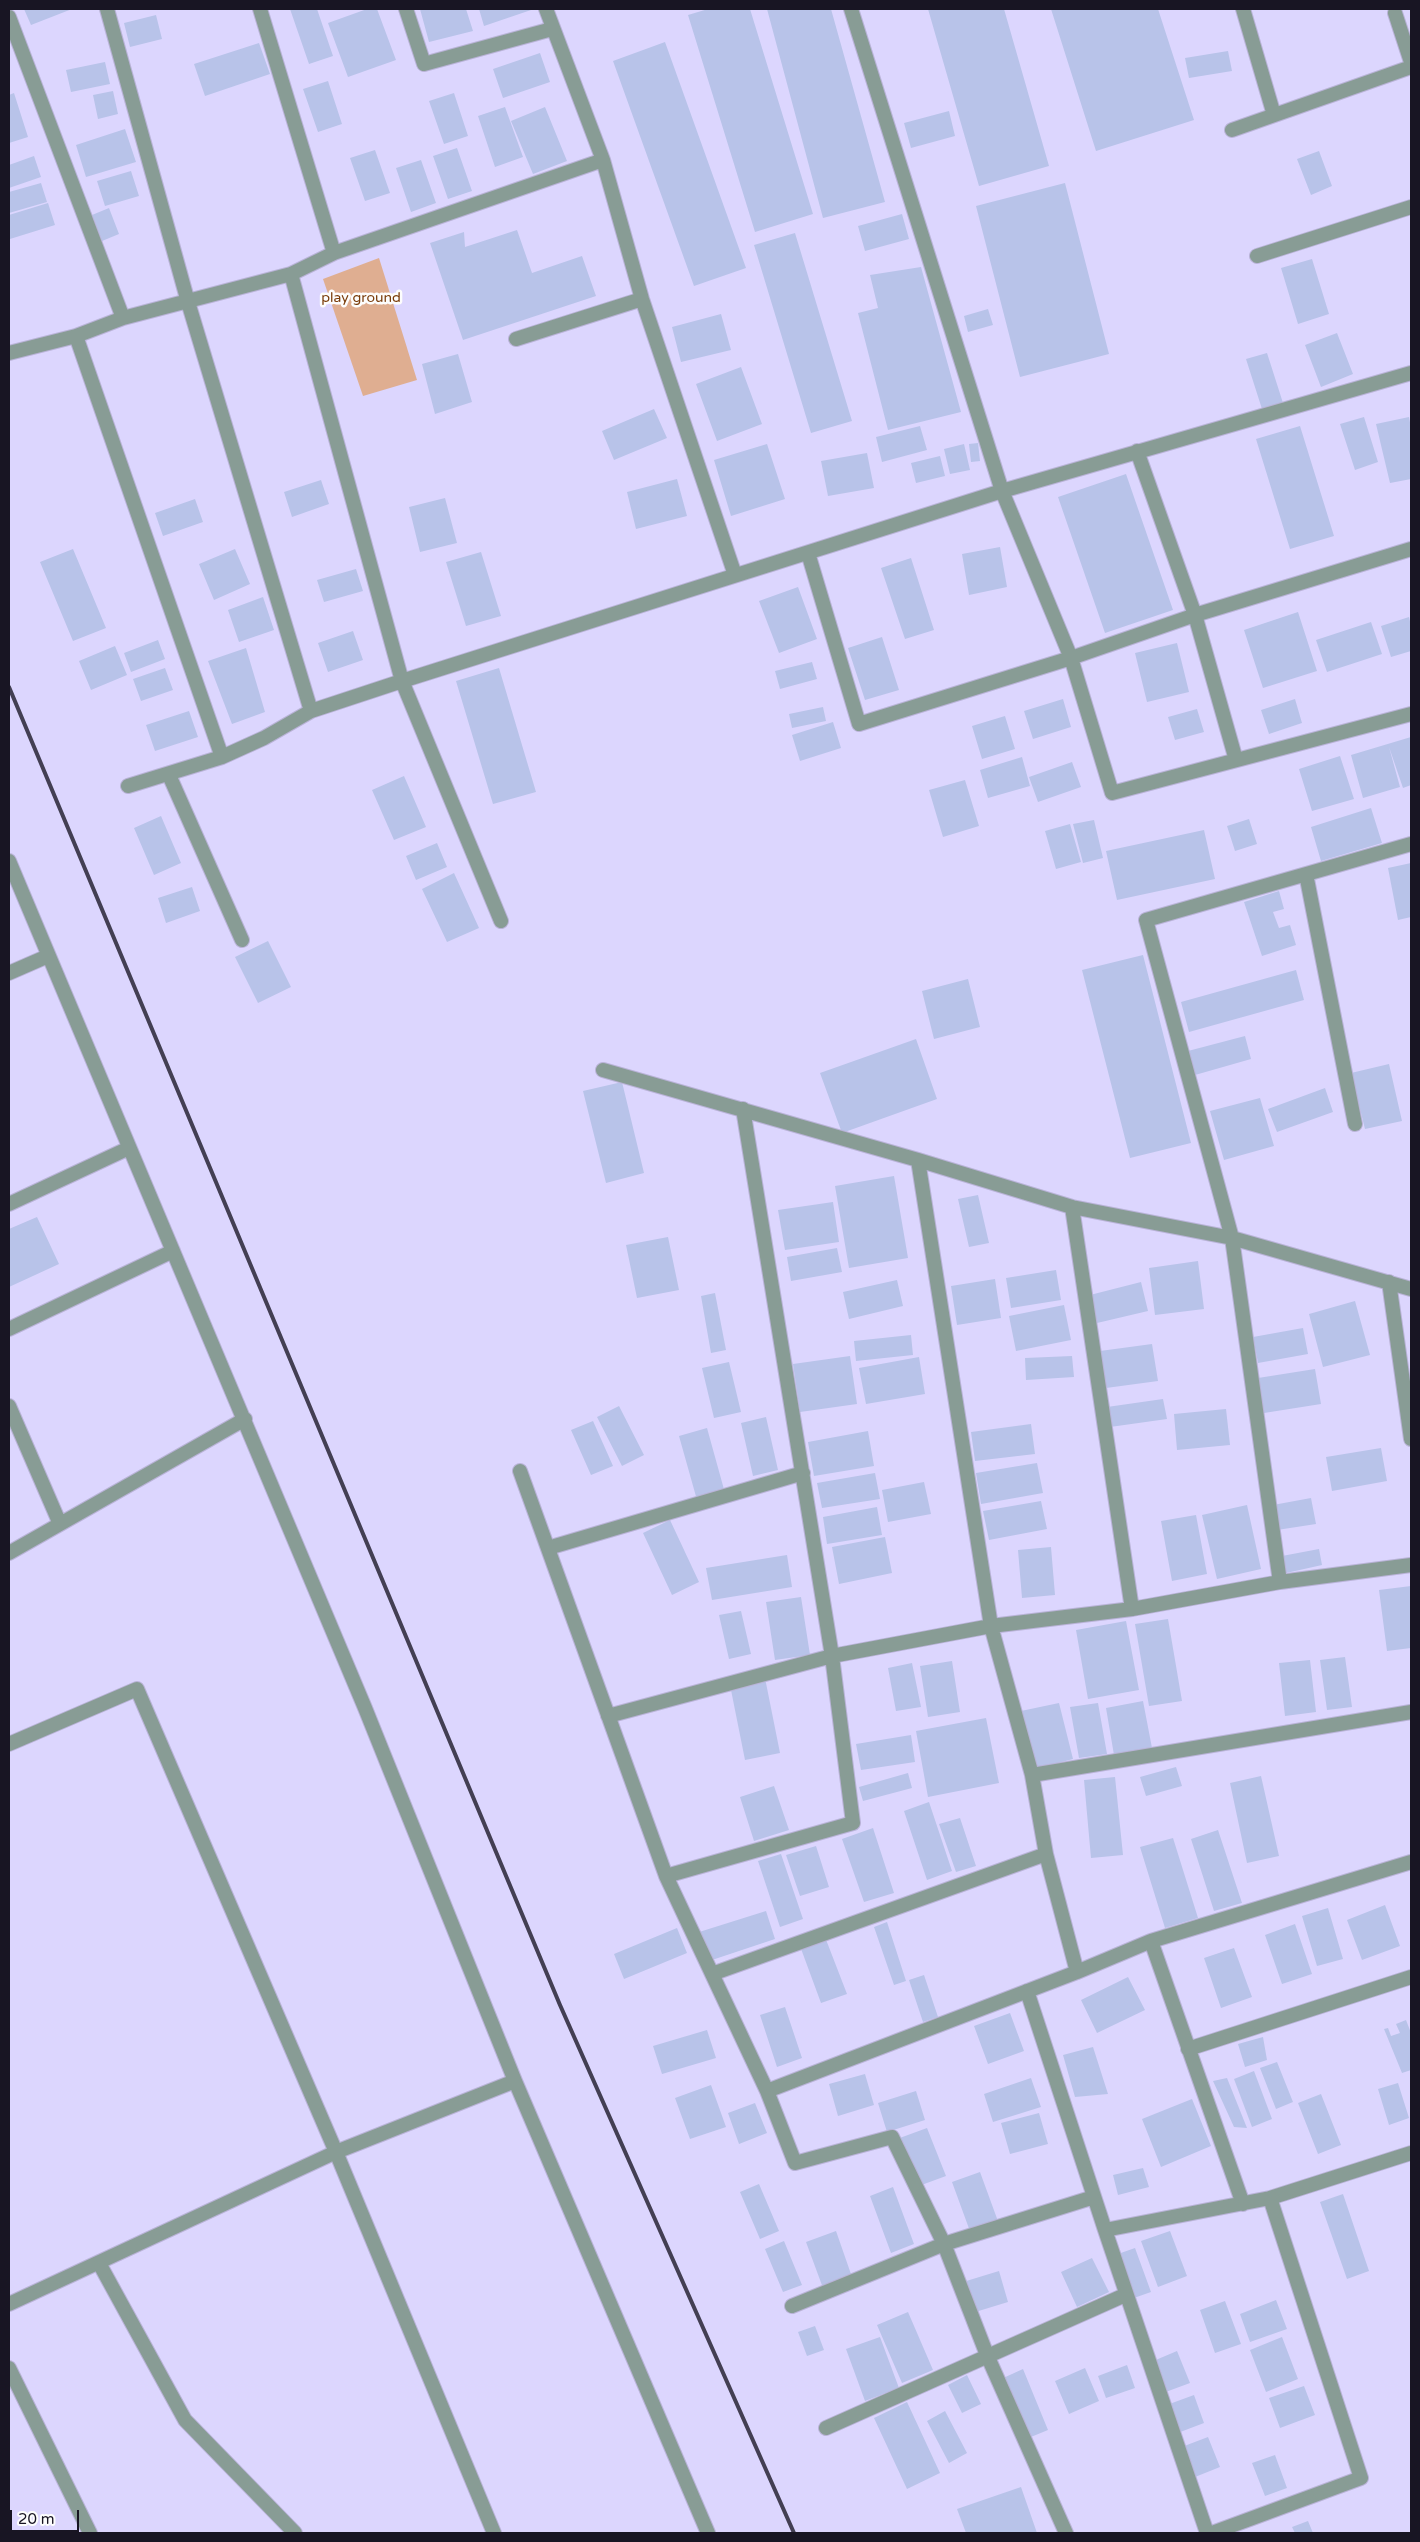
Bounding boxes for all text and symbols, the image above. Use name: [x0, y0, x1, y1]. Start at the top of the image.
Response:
park label: play ground: [321, 290, 401, 306]
scale bar: [12, 2500, 81, 2532]
text: 20 m: [18, 2510, 55, 2528]

